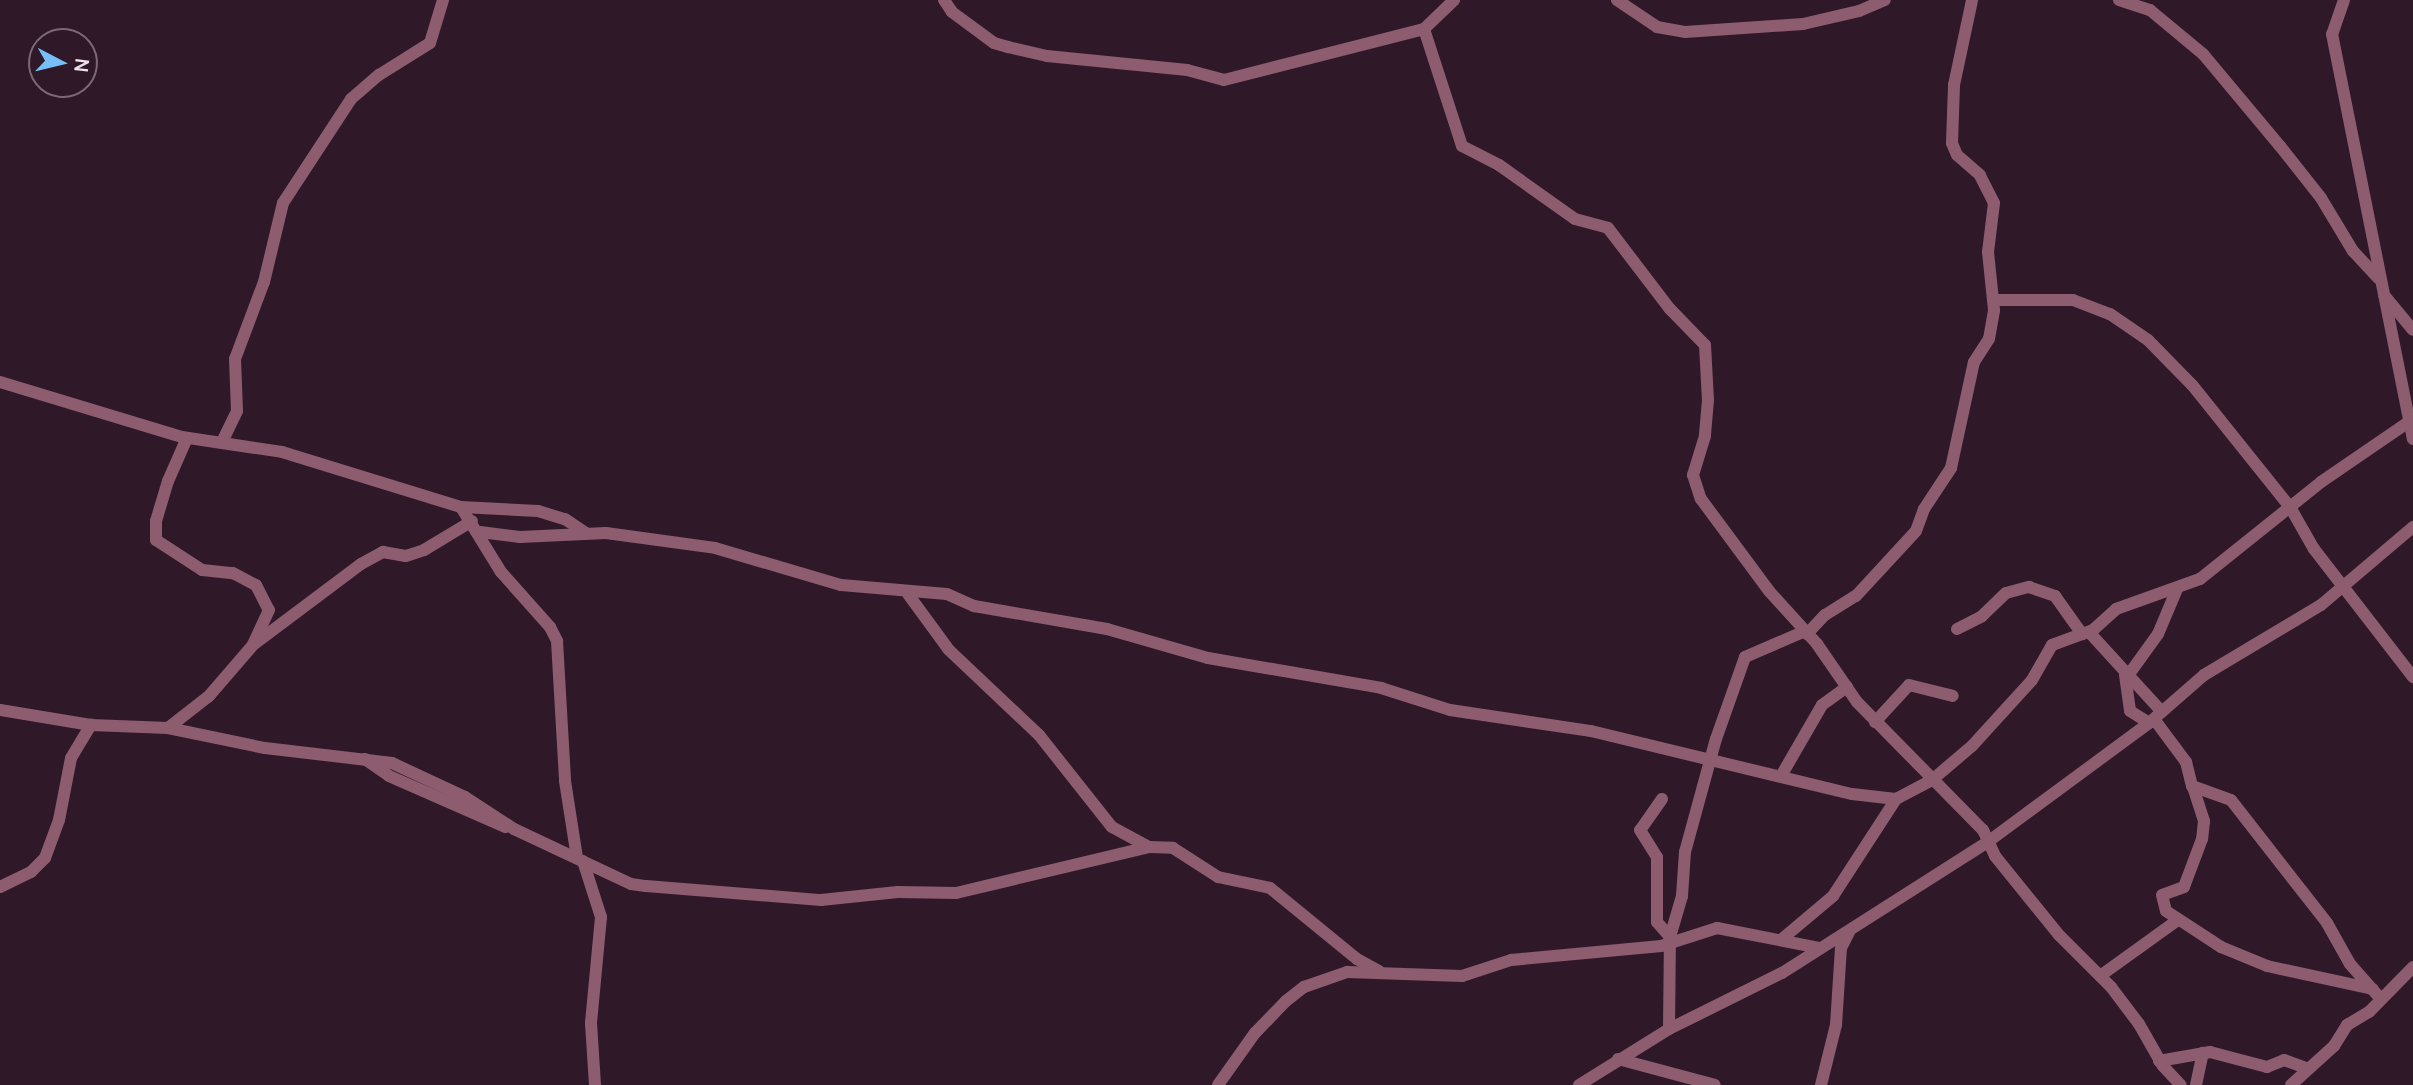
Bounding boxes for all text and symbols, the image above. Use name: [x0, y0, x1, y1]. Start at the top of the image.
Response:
north arrow: [28, 28, 98, 98]
text: N: [68, 57, 96, 74]

